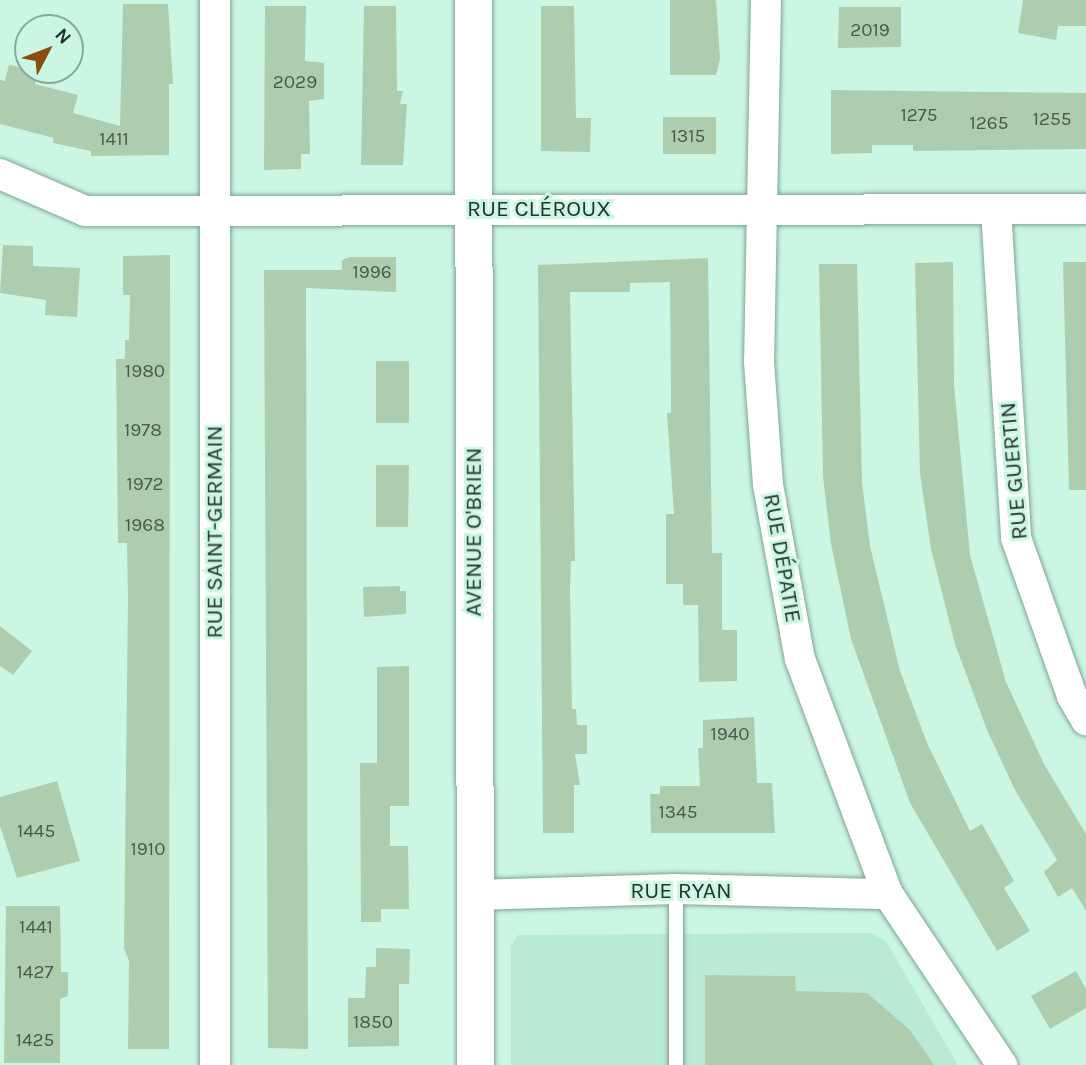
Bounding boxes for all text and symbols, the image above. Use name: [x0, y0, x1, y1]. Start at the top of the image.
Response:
north arrow: [14, 14, 84, 84]
house number: 2019: [850, 20, 890, 42]
text: N: [50, 24, 76, 49]
house number: 2029: [273, 72, 317, 94]
house number: 1275: [901, 105, 937, 127]
house number: 1255: [1033, 109, 1071, 131]
house number: 1265: [970, 113, 1008, 135]
house number: 1315: [671, 126, 705, 148]
house number: 1411: [99, 129, 129, 151]
street label: RUE CLÉROUX: [467, 195, 611, 223]
house number: 1996: [352, 262, 392, 284]
house number: 1980: [125, 361, 165, 383]
street label: RUE GUERTIN: [994, 401, 1034, 541]
house number: 1978: [124, 420, 162, 442]
street label: RUE SAINT-GERMAIN: [201, 426, 229, 638]
street label: AVENUE O'BRIEN: [460, 447, 488, 617]
house number: 1972: [126, 474, 164, 496]
street label: RUE DÉPATIE: [757, 491, 807, 625]
house number: 1968: [125, 515, 165, 537]
house number: 1940: [710, 724, 750, 746]
house number: 1345: [659, 802, 697, 824]
house number: 1445: [17, 821, 55, 843]
house number: 1910: [131, 839, 165, 861]
street label: RUE RYAN: [630, 877, 732, 905]
house number: 1441: [19, 917, 53, 939]
house number: 1427: [17, 962, 53, 984]
house number: 1850: [353, 1012, 393, 1034]
house number: 1425: [16, 1030, 54, 1052]

